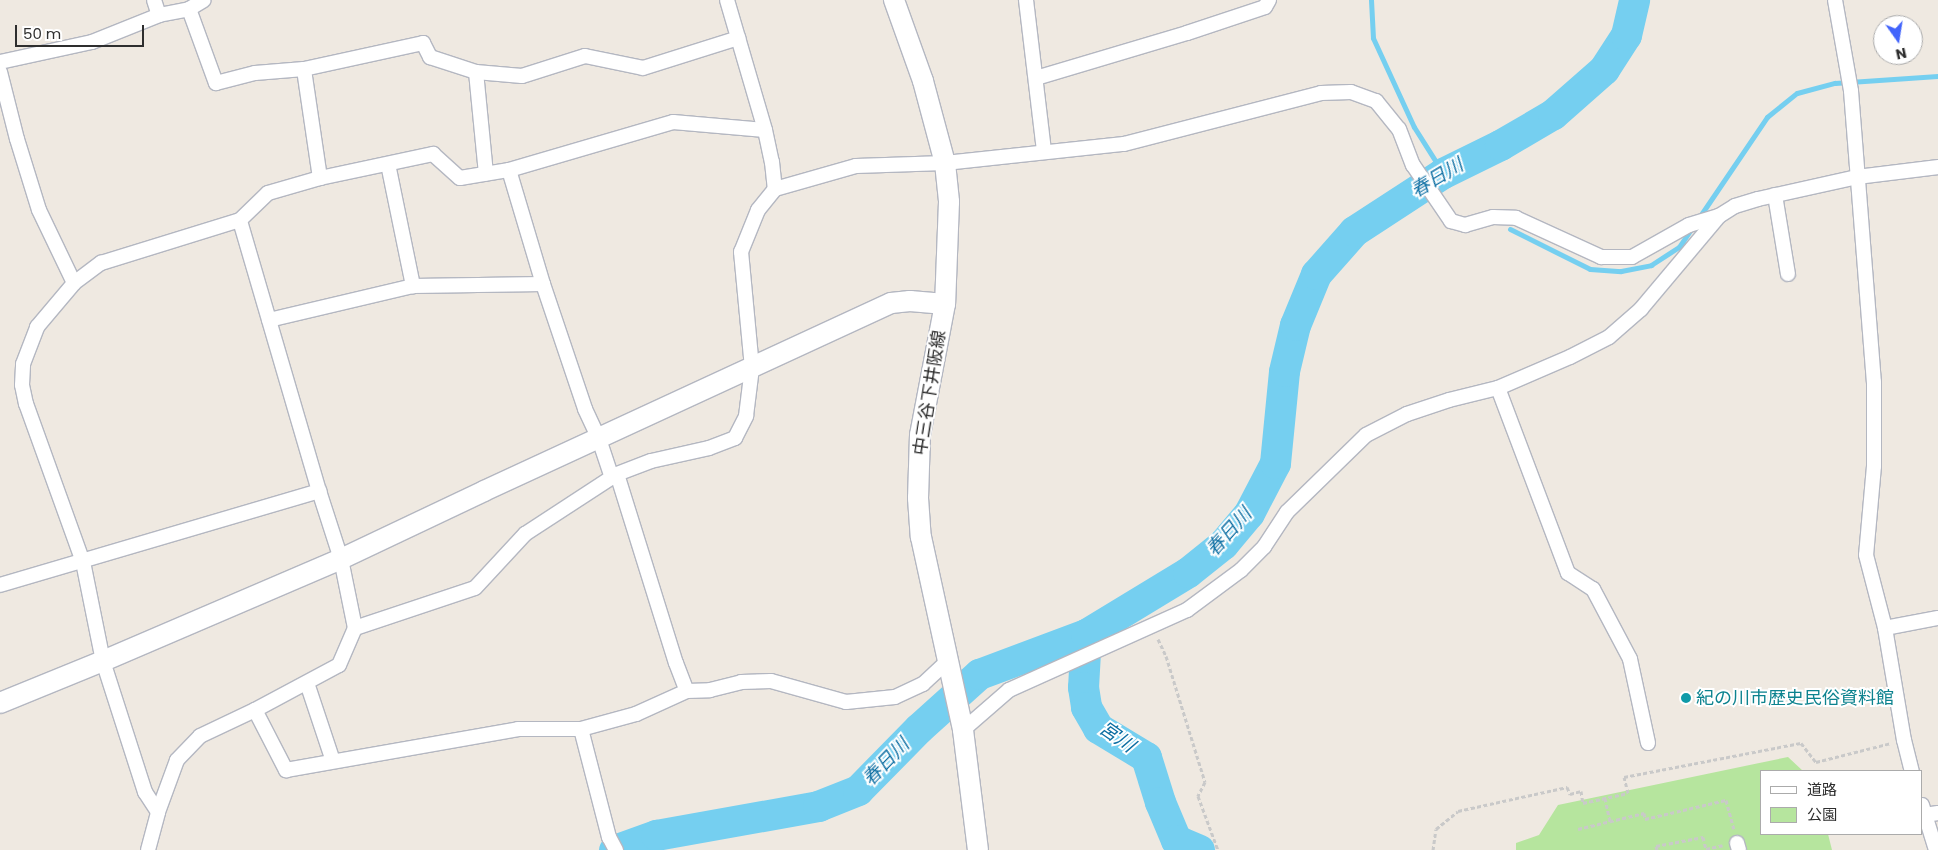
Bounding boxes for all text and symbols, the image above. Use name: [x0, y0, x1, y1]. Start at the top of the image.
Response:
scale bar: [18, 15, 146, 47]
north arrow: [1873, 15, 1923, 65]
text: 50 m: [23, 23, 61, 44]
text: N: [1894, 43, 1909, 65]
water label: 春日川: [1407, 154, 1467, 202]
street label: 中三谷下井阪線: [909, 329, 951, 457]
water label: 春日川: [1201, 503, 1257, 561]
place label: 紀の川市歴史民俗資料館: [1696, 687, 1894, 709]
marker: 紀の川市歴史民俗資料館: [1680, 692, 1692, 704]
water label: 宮川: [1095, 717, 1139, 757]
water label: 春日川: [858, 734, 914, 790]
legend: [1760, 770, 1923, 835]
text: 道路: [1807, 779, 1837, 800]
text: 公園: [1807, 804, 1837, 825]

